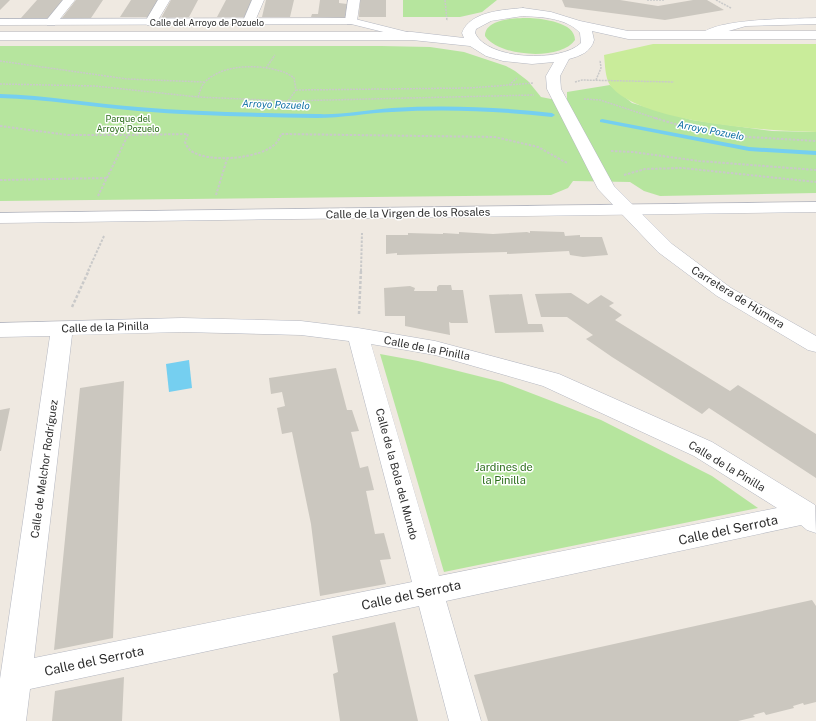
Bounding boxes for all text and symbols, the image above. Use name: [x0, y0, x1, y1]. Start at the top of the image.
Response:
street label: Calle del Arroyo de Pozuelo: [150, 17, 264, 28]
water label: Arroyo Pozuelo: [242, 97, 311, 111]
park label: Parque del Arroyo Pozuelo: [96, 113, 160, 134]
water label: Arroyo Pozuelo: [677, 118, 746, 142]
street label: Calle de la Virgen de los Rosales: [326, 206, 491, 220]
street label: Carretera de Húmera: [689, 263, 787, 331]
street label: Calle de la Pinilla: [61, 319, 149, 335]
street label: Calle de la Pinilla: [383, 334, 471, 362]
street label: Calle de Melchor Rodríguez: [28, 399, 60, 539]
street label: Calle de la Bola del Mundo: [374, 407, 420, 541]
street label: Calle de la Pinilla: [686, 438, 768, 494]
park label: Jardines de la Pinilla: [475, 461, 533, 486]
street label: Calle del Serrota: [677, 512, 779, 548]
street label: Calle del Serrota: [360, 577, 462, 613]
street label: Calle del Serrota: [43, 643, 145, 679]

